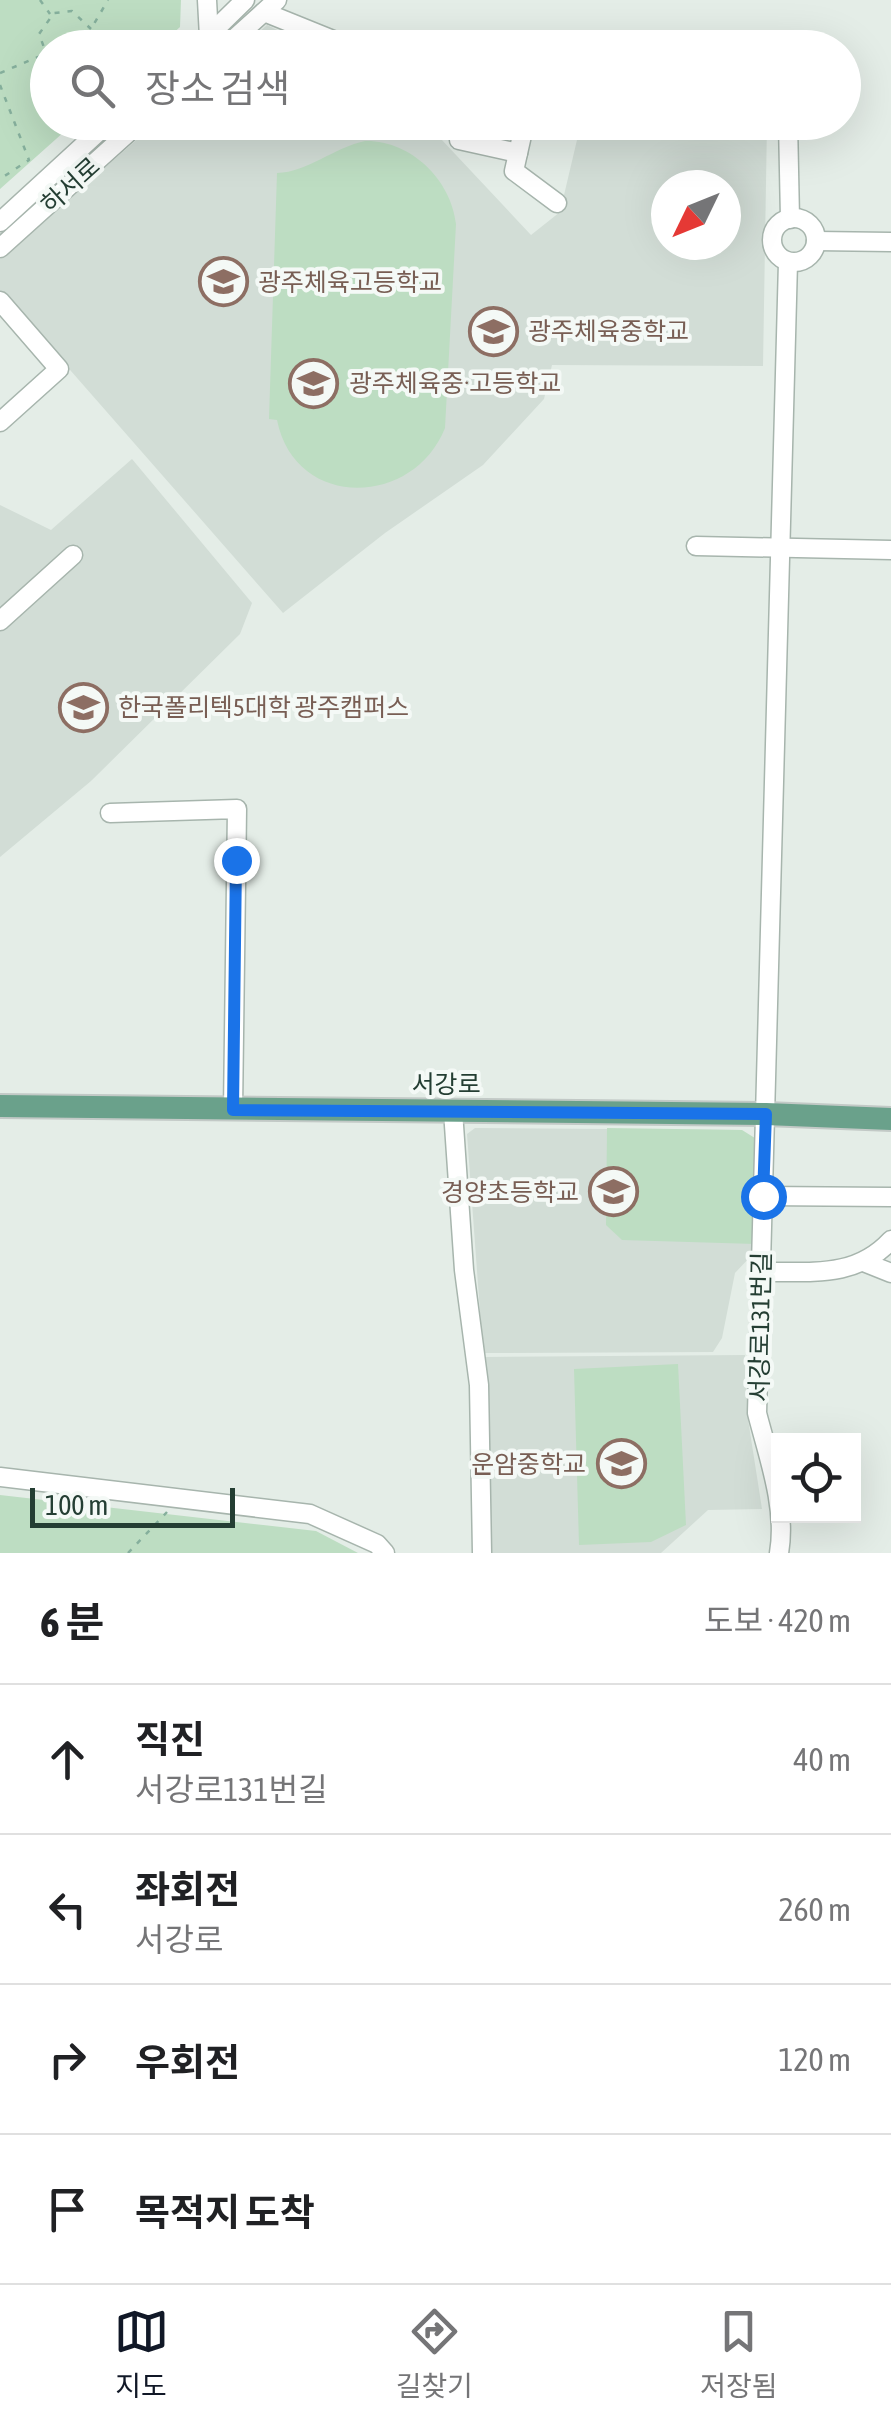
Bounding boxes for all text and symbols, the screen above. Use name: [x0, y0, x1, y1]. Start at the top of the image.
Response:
search box: [30, 30, 861, 140]
icon: search: [65, 58, 120, 113]
text: 장소 검색: [145, 67, 290, 110]
street label: 하서로: [35, 152, 105, 218]
north arrow: [651, 170, 741, 260]
school or university icon: 광주체육고등학교: [197, 256, 249, 308]
place label: 광주체육고등학교: [258, 268, 442, 296]
school or university icon: 광주체육중학교: [467, 305, 519, 357]
place label: 광주체육중학교: [528, 317, 689, 345]
school or university icon: 광주체육중·고등학교: [288, 357, 340, 409]
place label: 광주체육중·고등학교: [349, 369, 561, 397]
school or university icon: 한국폴리텍5대학 광주캠퍼스: [57, 681, 109, 733]
place label: 한국폴리텍5대학 광주캠퍼스: [118, 693, 409, 721]
route end: [214, 838, 260, 884]
street label: 서강로: [411, 1070, 481, 1098]
school or university icon: 경양초등학교: [588, 1166, 640, 1218]
route start: [741, 1174, 787, 1220]
place label: 경양초등학교: [441, 1178, 579, 1206]
street label: 서강로131번길: [745, 1252, 775, 1402]
map controls: [771, 1433, 861, 1523]
button: locate: [771, 1433, 861, 1523]
school or university icon: 운암중학교: [595, 1438, 647, 1490]
place label: 운암중학교: [471, 1450, 586, 1478]
scale bar: [30, 1483, 235, 1528]
text: 100 m: [45, 1489, 108, 1521]
text: 6 분: [40, 1598, 104, 1646]
text: 도보 · 420 m: [704, 1602, 851, 1639]
text: 직진: [135, 1718, 205, 1761]
icon: ahead: [40, 1732, 95, 1787]
text: 40 m: [793, 1741, 851, 1778]
text: 서강로131번길: [135, 1771, 327, 1808]
text: 좌회전: [135, 1868, 240, 1911]
icon: left: [40, 1882, 95, 1937]
text: 260 m: [778, 1891, 851, 1928]
text: 서강로: [135, 1921, 223, 1958]
icon: right: [40, 2032, 95, 2087]
text: 우회전: [135, 2041, 240, 2084]
text: 120 m: [778, 2041, 851, 2078]
icon: arrive: [40, 2182, 95, 2237]
text: 목적지 도착: [135, 2191, 315, 2234]
tab: 지도: [114, 2304, 169, 2404]
tab: 길찾기: [396, 2304, 473, 2404]
tab: 저장됨: [700, 2304, 777, 2404]

